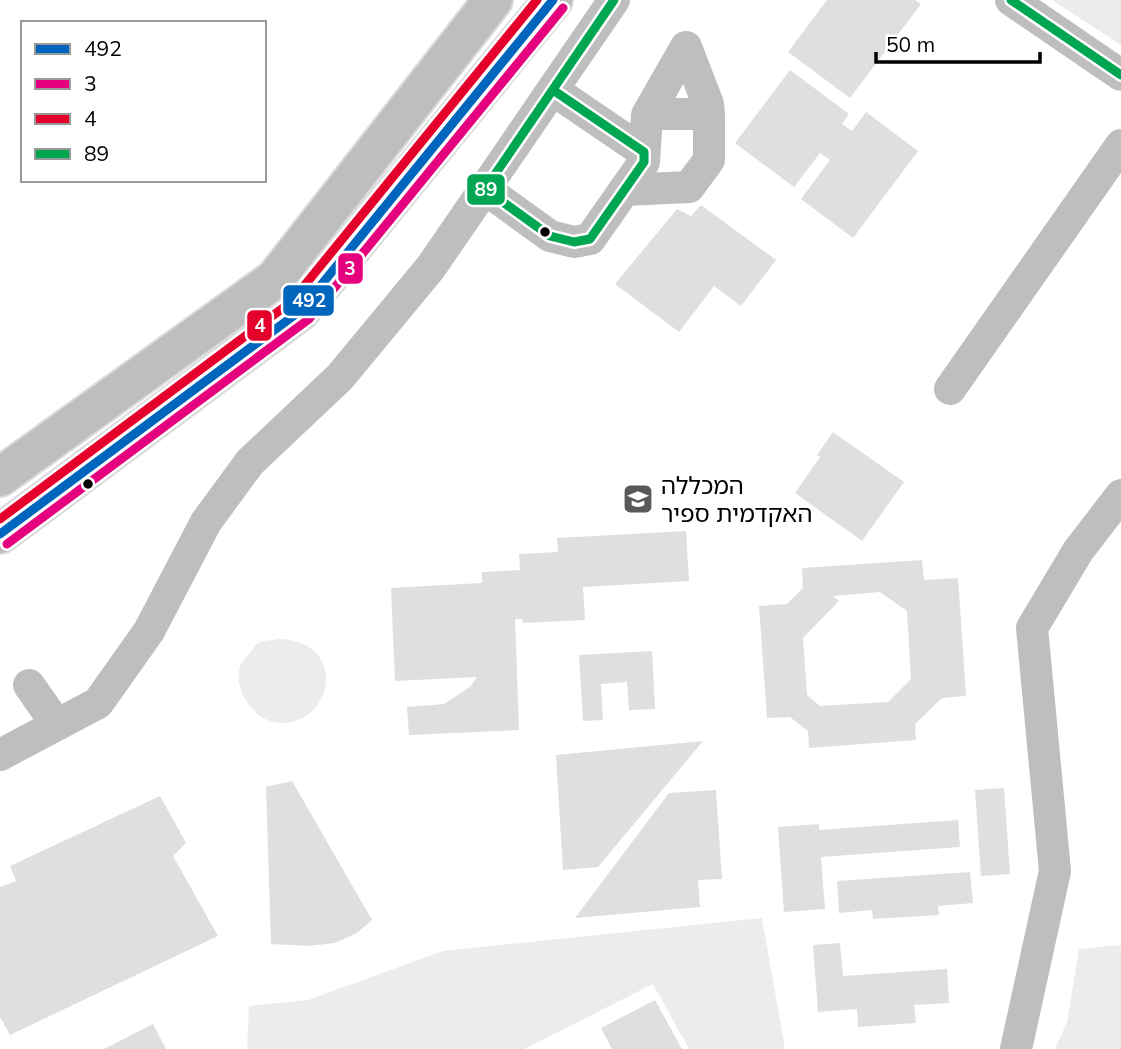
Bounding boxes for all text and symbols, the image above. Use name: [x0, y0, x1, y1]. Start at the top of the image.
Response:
legend: [21, 21, 266, 182]
scale bar: [876, 21, 1040, 65]
text: 50 m: [886, 31, 935, 57]
text: 492: [84, 35, 122, 61]
text: 3: [84, 70, 97, 96]
text: 4: [84, 105, 97, 131]
text: 89: [84, 140, 109, 166]
line badge: 89: [466, 173, 506, 206]
text: 89: [475, 177, 497, 201]
unlabelled marker: [538, 225, 552, 239]
line badge: 3: [337, 252, 364, 285]
text: 3: [344, 256, 356, 280]
line badge: 492: [282, 284, 335, 317]
text: 492: [292, 288, 326, 312]
line badge: 4: [246, 309, 273, 342]
text: 4: [254, 313, 266, 337]
place label: המכללה האקדמית ספיר: [661, 470, 813, 528]
unlabelled marker: [81, 477, 95, 491]
school or university icon: המכללה האקדמית ספיר: [621, 482, 655, 516]

